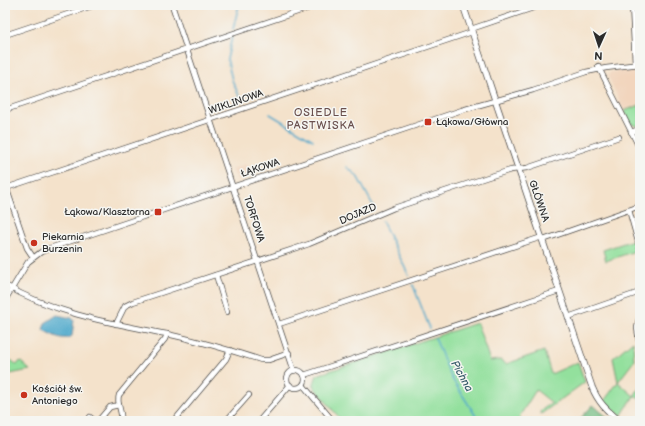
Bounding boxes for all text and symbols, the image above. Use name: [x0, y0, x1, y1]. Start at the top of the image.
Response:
north arrow: [579, 26, 619, 66]
text: N: [594, 49, 603, 62]
street label: WIKLINOWA: [207, 87, 266, 117]
district label: OSIEDLE PASTWISKA: [287, 106, 355, 132]
place label: Łąkowa/Główna: [436, 116, 509, 128]
marker: Łąkowa/Główna: [423, 117, 433, 127]
street label: ŁĄKOWA: [239, 156, 282, 180]
street label: GŁÓWNA: [526, 179, 552, 224]
street label: TORFOWA: [241, 194, 267, 244]
street label: DOJAZD: [338, 201, 378, 227]
place label: Łąkowa/Klasztorna: [64, 206, 150, 218]
marker: Łąkowa/Klasztorna: [153, 207, 163, 217]
place label: Piekarnia Burzenin: [42, 231, 85, 255]
marker: Piekarnia Burzenin: [29, 238, 39, 248]
water label: Pichna: [448, 358, 476, 394]
place label: Kościół św. Antoniego: [32, 383, 82, 407]
marker: Kościół św. Antoniego: [19, 390, 29, 400]

